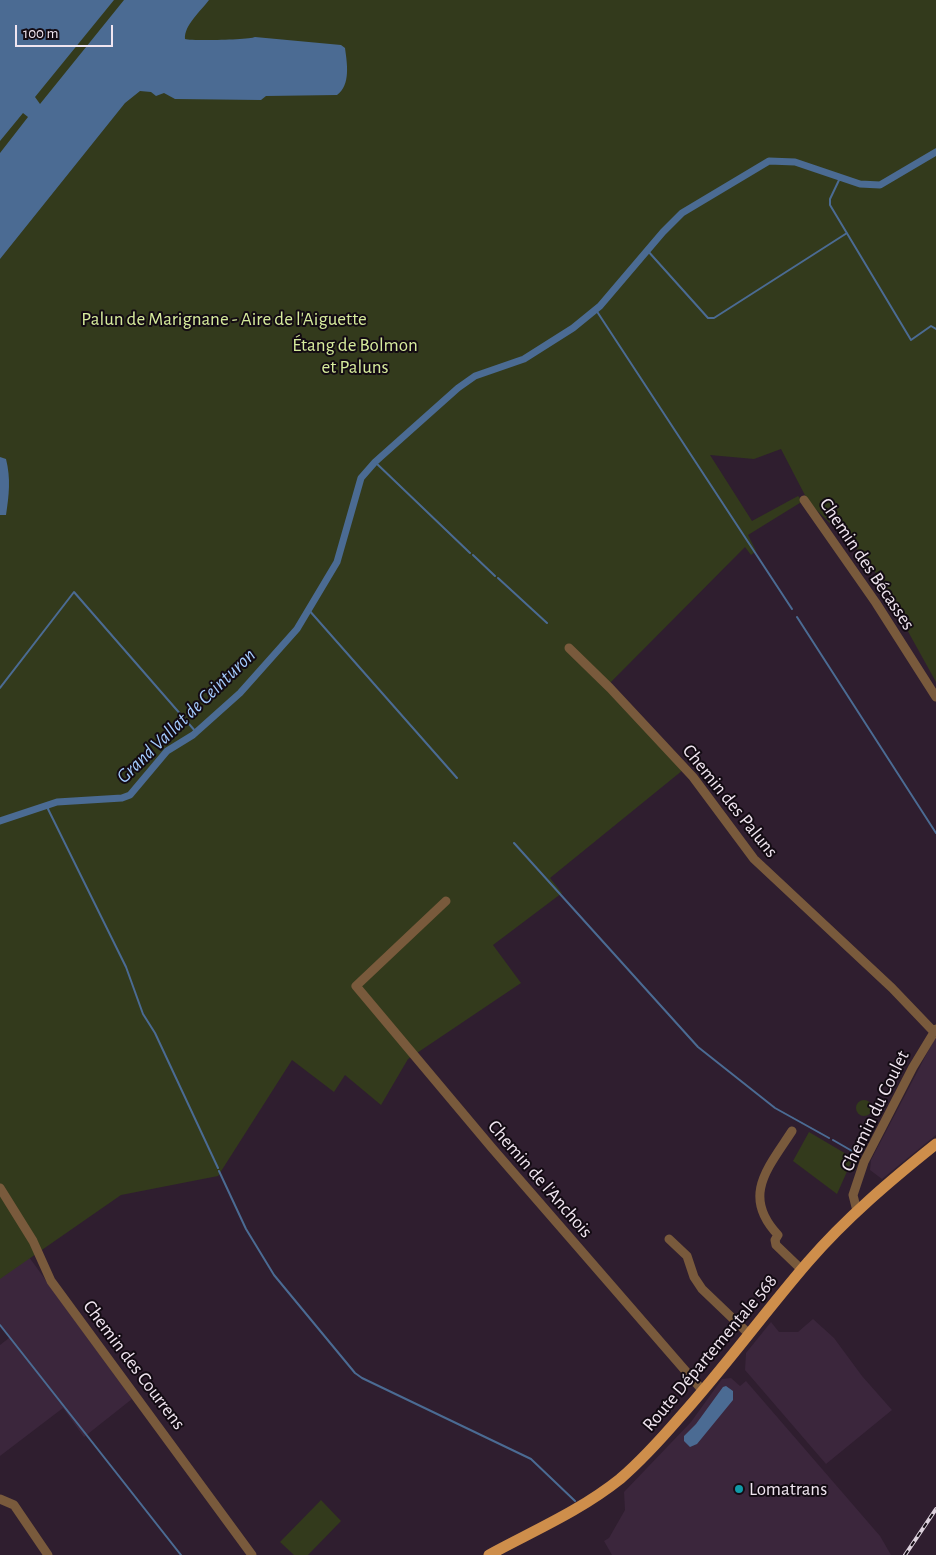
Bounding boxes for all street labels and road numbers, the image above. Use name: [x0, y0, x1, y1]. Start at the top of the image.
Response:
street label: Chemin des Bécasses: [814, 494, 920, 634]
street label: Chemin des Paluns: [677, 740, 783, 862]
street label: Chemin du Coulet: [836, 1047, 914, 1175]
street label: Chemin de l'Anchois: [483, 1116, 597, 1242]
street label: Route Départementale 568: [638, 1270, 782, 1436]
street label: Chemin des Courrens: [78, 1296, 190, 1434]

